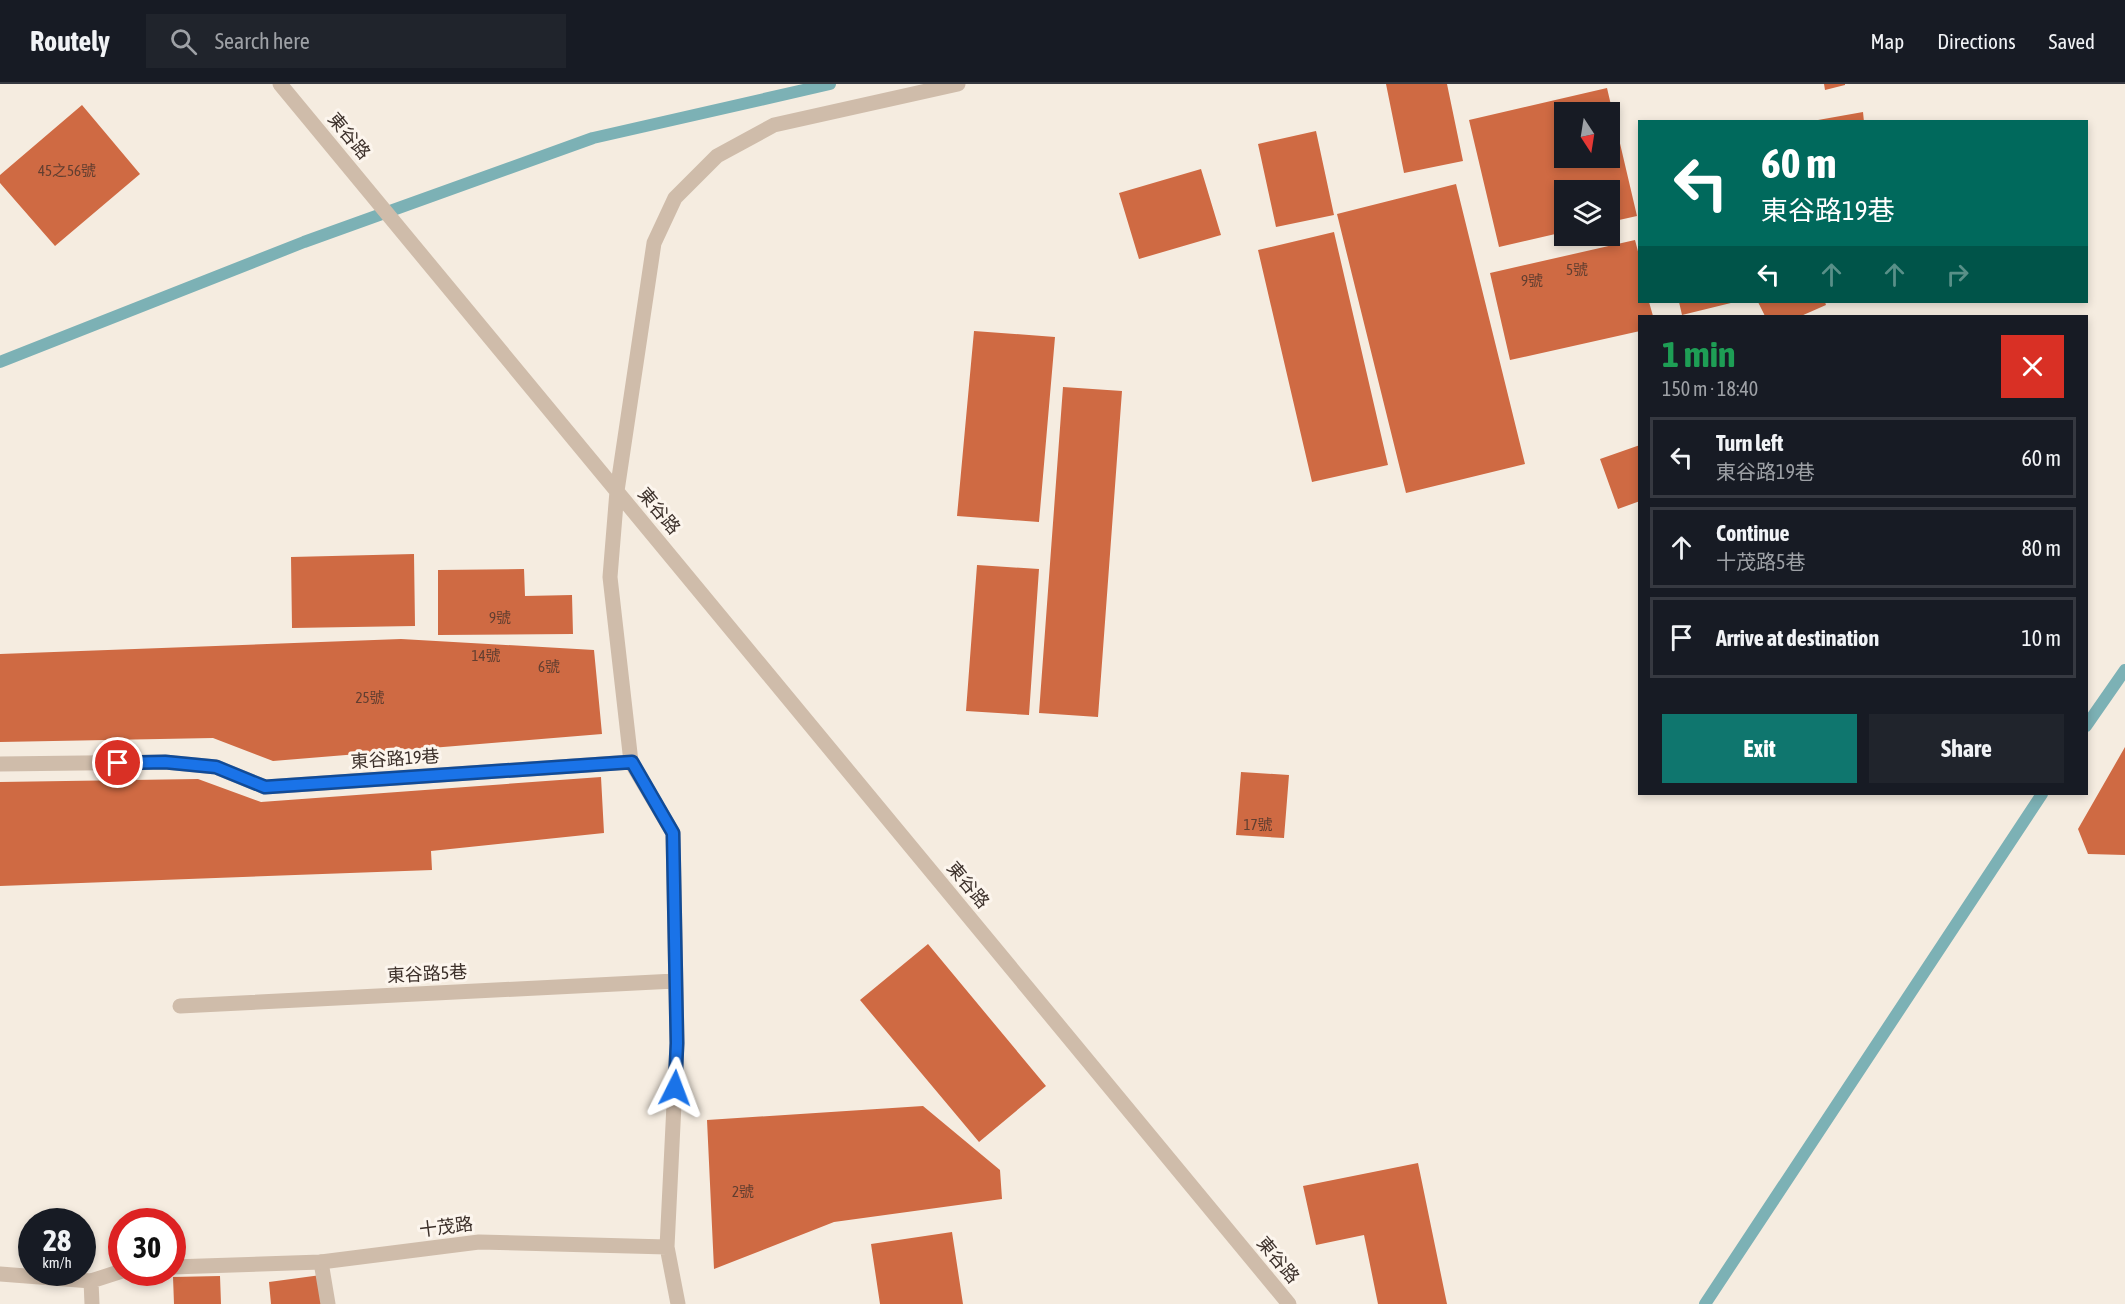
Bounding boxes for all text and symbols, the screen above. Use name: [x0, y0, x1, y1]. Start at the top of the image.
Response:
search box: [146, 14, 566, 68]
text: Routely: [30, 25, 110, 57]
icon: search: [167, 25, 200, 58]
text: Search here: [215, 28, 310, 54]
text: Map: [1870, 29, 1904, 53]
text: Directions: [1937, 29, 2016, 53]
text: Saved: [2049, 29, 2095, 53]
north arrow: [1554, 102, 1620, 168]
map controls: [1554, 102, 1620, 246]
street label: 東谷路: [324, 108, 375, 163]
text: 60 m: [1761, 139, 1836, 187]
icon: left: [1662, 144, 1740, 222]
house number: 45之56號: [38, 162, 96, 179]
button: layers: [1554, 180, 1620, 246]
text: 東谷路19巷: [1761, 195, 1894, 226]
icon: left: [1752, 258, 1785, 291]
icon: ahead: [1815, 258, 1848, 291]
icon: ahead: [1878, 258, 1911, 291]
icon: right: [1941, 258, 1974, 291]
house number: 5號: [1566, 261, 1588, 278]
house number: 9號: [1521, 272, 1543, 289]
text: 1 min: [1662, 333, 1736, 375]
button: close: [2001, 335, 2064, 398]
text: 150 m · 18:40: [1662, 377, 1758, 400]
text: Turn left: [1716, 430, 1783, 456]
icon: left: [1665, 441, 1698, 474]
text: 60 m: [2021, 445, 2061, 471]
text: 東谷路19巷: [1716, 460, 1815, 483]
street label: 東谷路: [634, 483, 685, 538]
text: Continue: [1716, 520, 1790, 546]
icon: ahead: [1665, 531, 1698, 564]
text: 80 m: [2021, 535, 2061, 561]
text: 十茂路5巷: [1716, 550, 1805, 573]
house number: 9號: [489, 609, 511, 626]
icon: arrive: [1665, 621, 1698, 654]
text: Arrive at destination: [1716, 625, 1879, 651]
text: 10 m: [2021, 625, 2061, 651]
house number: 14號: [471, 647, 501, 664]
house number: 6號: [538, 658, 560, 675]
house number: 25號: [355, 689, 385, 706]
button: Exit: [1662, 714, 1857, 783]
button: Share: [1869, 714, 2064, 783]
pin: [92, 737, 143, 788]
street label: 東谷路19巷: [350, 745, 440, 772]
icon: arrive: [101, 746, 134, 779]
house number: 17號: [1243, 816, 1273, 833]
street label: 東谷路: [943, 857, 994, 912]
street label: 東谷路5巷: [386, 961, 468, 986]
position arrow: [643, 1056, 707, 1120]
house number: 2號: [732, 1183, 754, 1200]
speed limit sign: 30: [108, 1208, 186, 1286]
street label: 十茂路: [418, 1213, 474, 1240]
text: 28: [43, 1223, 71, 1257]
street label: 東谷路: [1253, 1232, 1304, 1287]
text: km/h: [42, 1254, 72, 1271]

